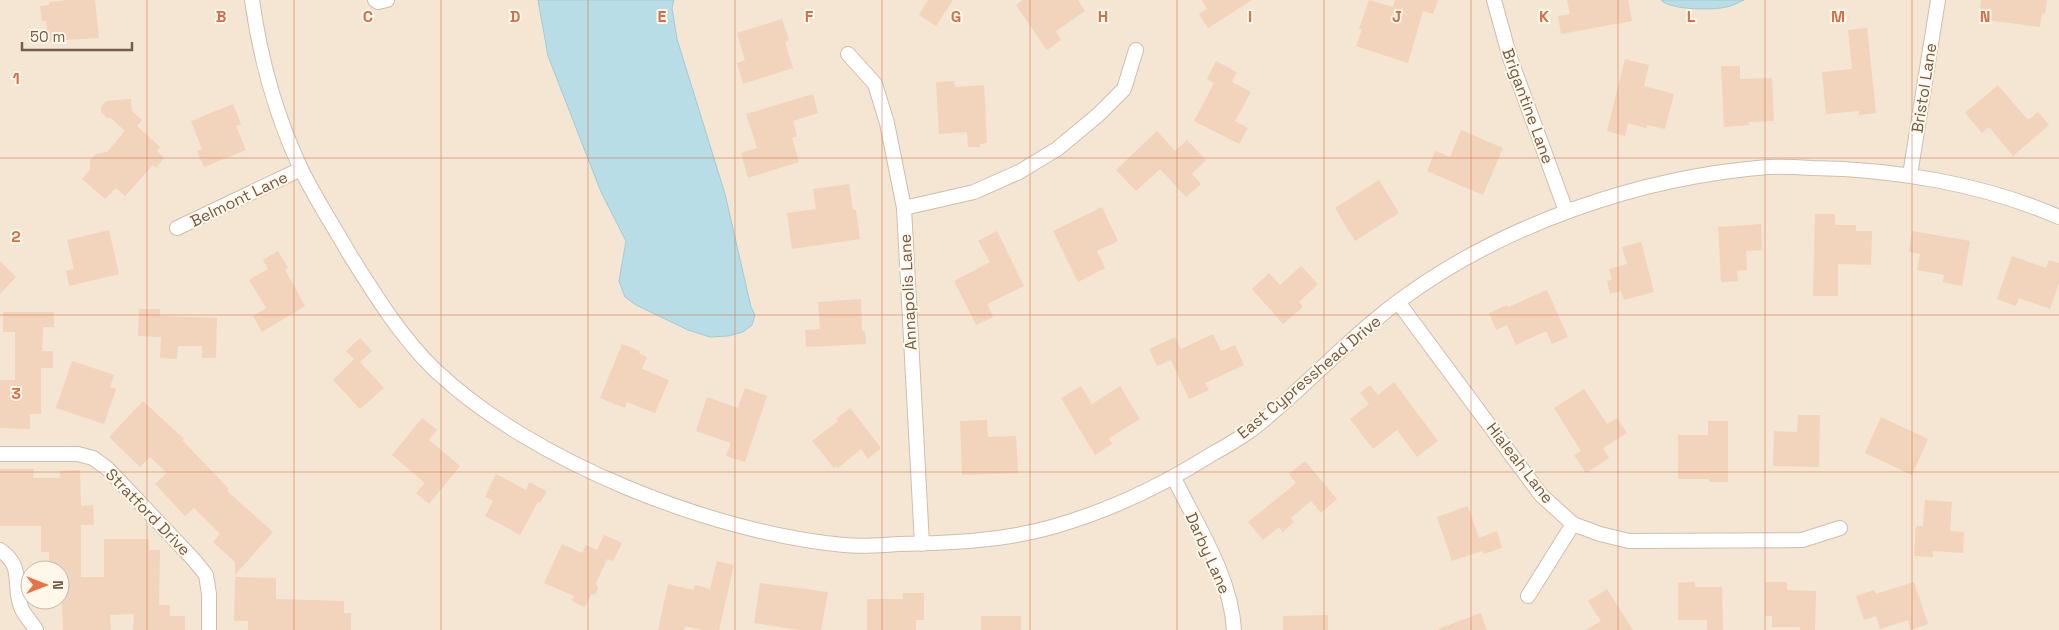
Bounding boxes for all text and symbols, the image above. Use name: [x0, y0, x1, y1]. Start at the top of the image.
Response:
text: B: [216, 6, 226, 27]
text: C: [363, 6, 373, 27]
text: D: [510, 6, 520, 27]
text: E: [658, 6, 667, 27]
text: F: [805, 6, 814, 27]
text: G: [951, 6, 961, 27]
text: H: [1098, 6, 1108, 27]
text: I: [1248, 6, 1252, 27]
text: J: [1392, 6, 1402, 27]
text: K: [1539, 6, 1549, 27]
text: L: [1687, 6, 1696, 27]
text: M: [1831, 6, 1845, 27]
text: N: [1980, 6, 1990, 27]
scale bar: [22, 20, 132, 52]
text: 50 m: [30, 27, 65, 46]
street label: Bristol Lane: [1907, 41, 1941, 135]
street label: Brigantine Lane: [1497, 45, 1559, 167]
text: 1: [12, 68, 20, 89]
street label: Belmont Lane: [187, 166, 291, 232]
text: 2: [11, 226, 21, 247]
street label: Annapolis Lane: [894, 233, 922, 351]
street label: East Cypresshead Drive: [1233, 311, 1385, 443]
text: 3: [11, 383, 21, 404]
street label: Hialeah Lane: [1482, 418, 1558, 508]
street label: Stratford Drive: [101, 464, 195, 560]
street label: Darby Lane: [1181, 509, 1235, 597]
north arrow: [20, 560, 70, 610]
text: N: [49, 580, 67, 590]

